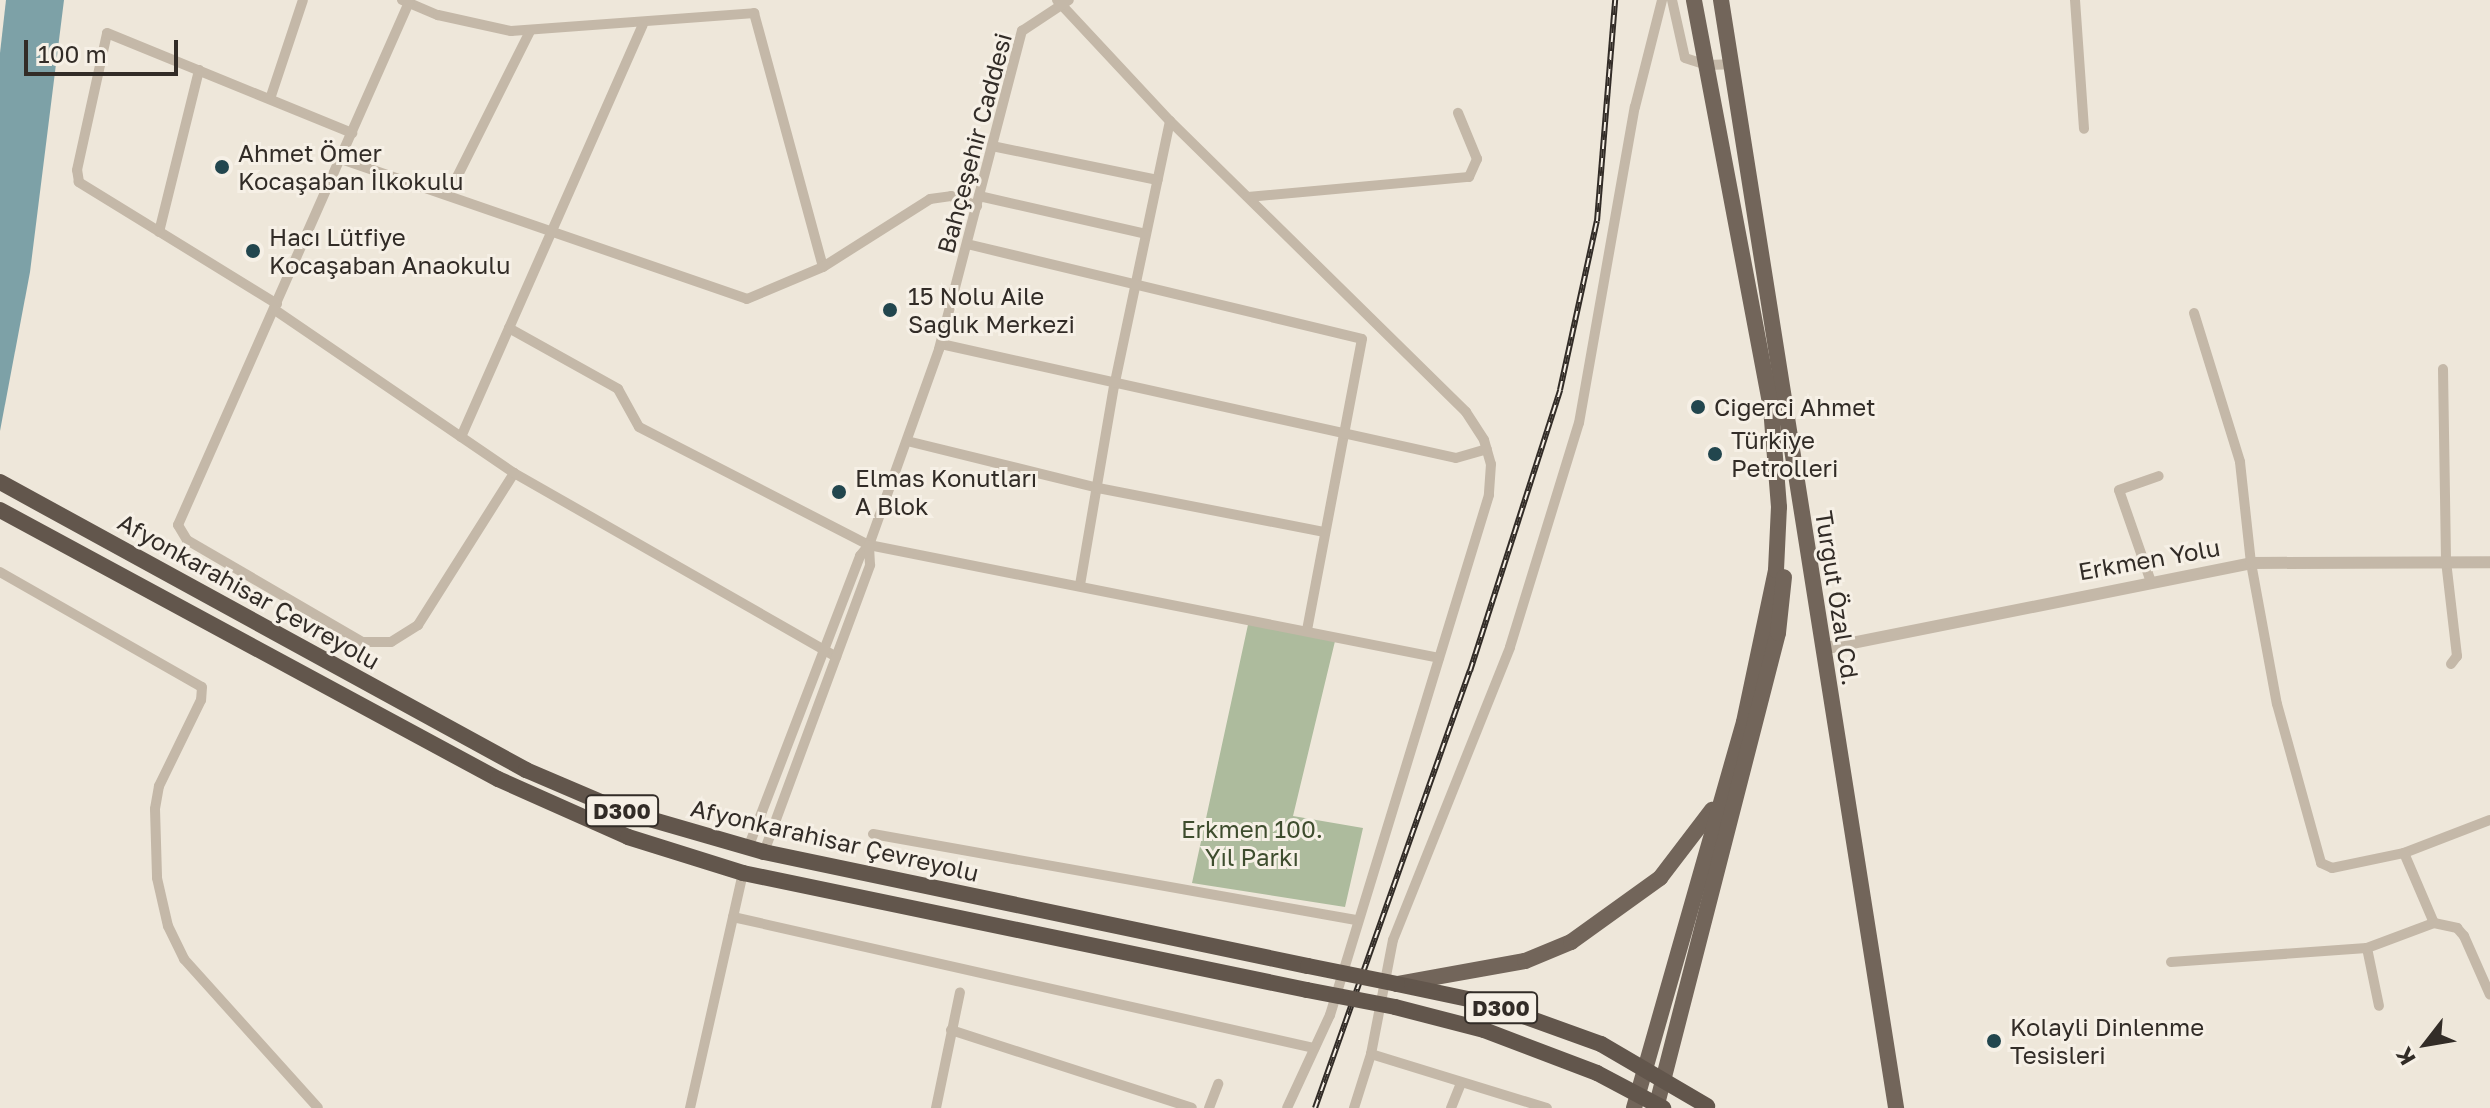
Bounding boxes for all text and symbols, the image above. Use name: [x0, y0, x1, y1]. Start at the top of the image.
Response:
scale bar: [28, 24, 182, 74]
street label: Bahçeşehir Caddesi: [931, 30, 1017, 256]
text: 100 m: [38, 39, 107, 68]
place label: Ahmet Ömer Kocaşaban İlkokulu: [238, 139, 463, 195]
marker: Ahmet Ömer Kocaşaban İlkokulu: [213, 158, 231, 176]
place label: Hacı Lütfiye Kocaşaban Anaokulu: [269, 223, 511, 279]
marker: Hacı Lütfiye Kocaşaban Anaokulu: [244, 242, 262, 260]
place label: 15 Nolu Aile Sağlık Merkezi: [908, 282, 1075, 338]
marker: 15 Nolu Aile Sağlık Merkezi: [879, 299, 901, 321]
place label: Ciğerci Ahmet: [1714, 393, 1876, 421]
marker: Ciğerci Ahmet: [1689, 398, 1707, 416]
place label: Türkiye Petrolleri: [1731, 426, 1838, 482]
marker: Türkiye Petrolleri: [1706, 445, 1724, 463]
place label: Elmas Konutları A Blok: [855, 464, 1037, 520]
marker: Elmas Konutları A Blok: [830, 483, 848, 501]
street label: Afyonkarahisar Çevreyolu: [113, 507, 385, 675]
street label: Turgut Özal Cd.: [1810, 509, 1866, 687]
street label: Erkmen Yolu: [2076, 532, 2222, 586]
road number: D300: [584, 793, 660, 829]
street label: Afyonkarahisar Çevreyolu: [688, 793, 982, 887]
park label: Erkmen 100. Yıl Parkı: [1181, 815, 1323, 871]
road number: D300: [1463, 990, 1539, 1026]
north arrow: [2386, 1004, 2466, 1084]
place label: Kolayli Dinlenme Tesisleri: [2010, 1013, 2204, 1069]
marker: Kolayli Dinlenme Tesisleri: [1985, 1032, 2003, 1050]
text: K: [2389, 1043, 2421, 1070]

